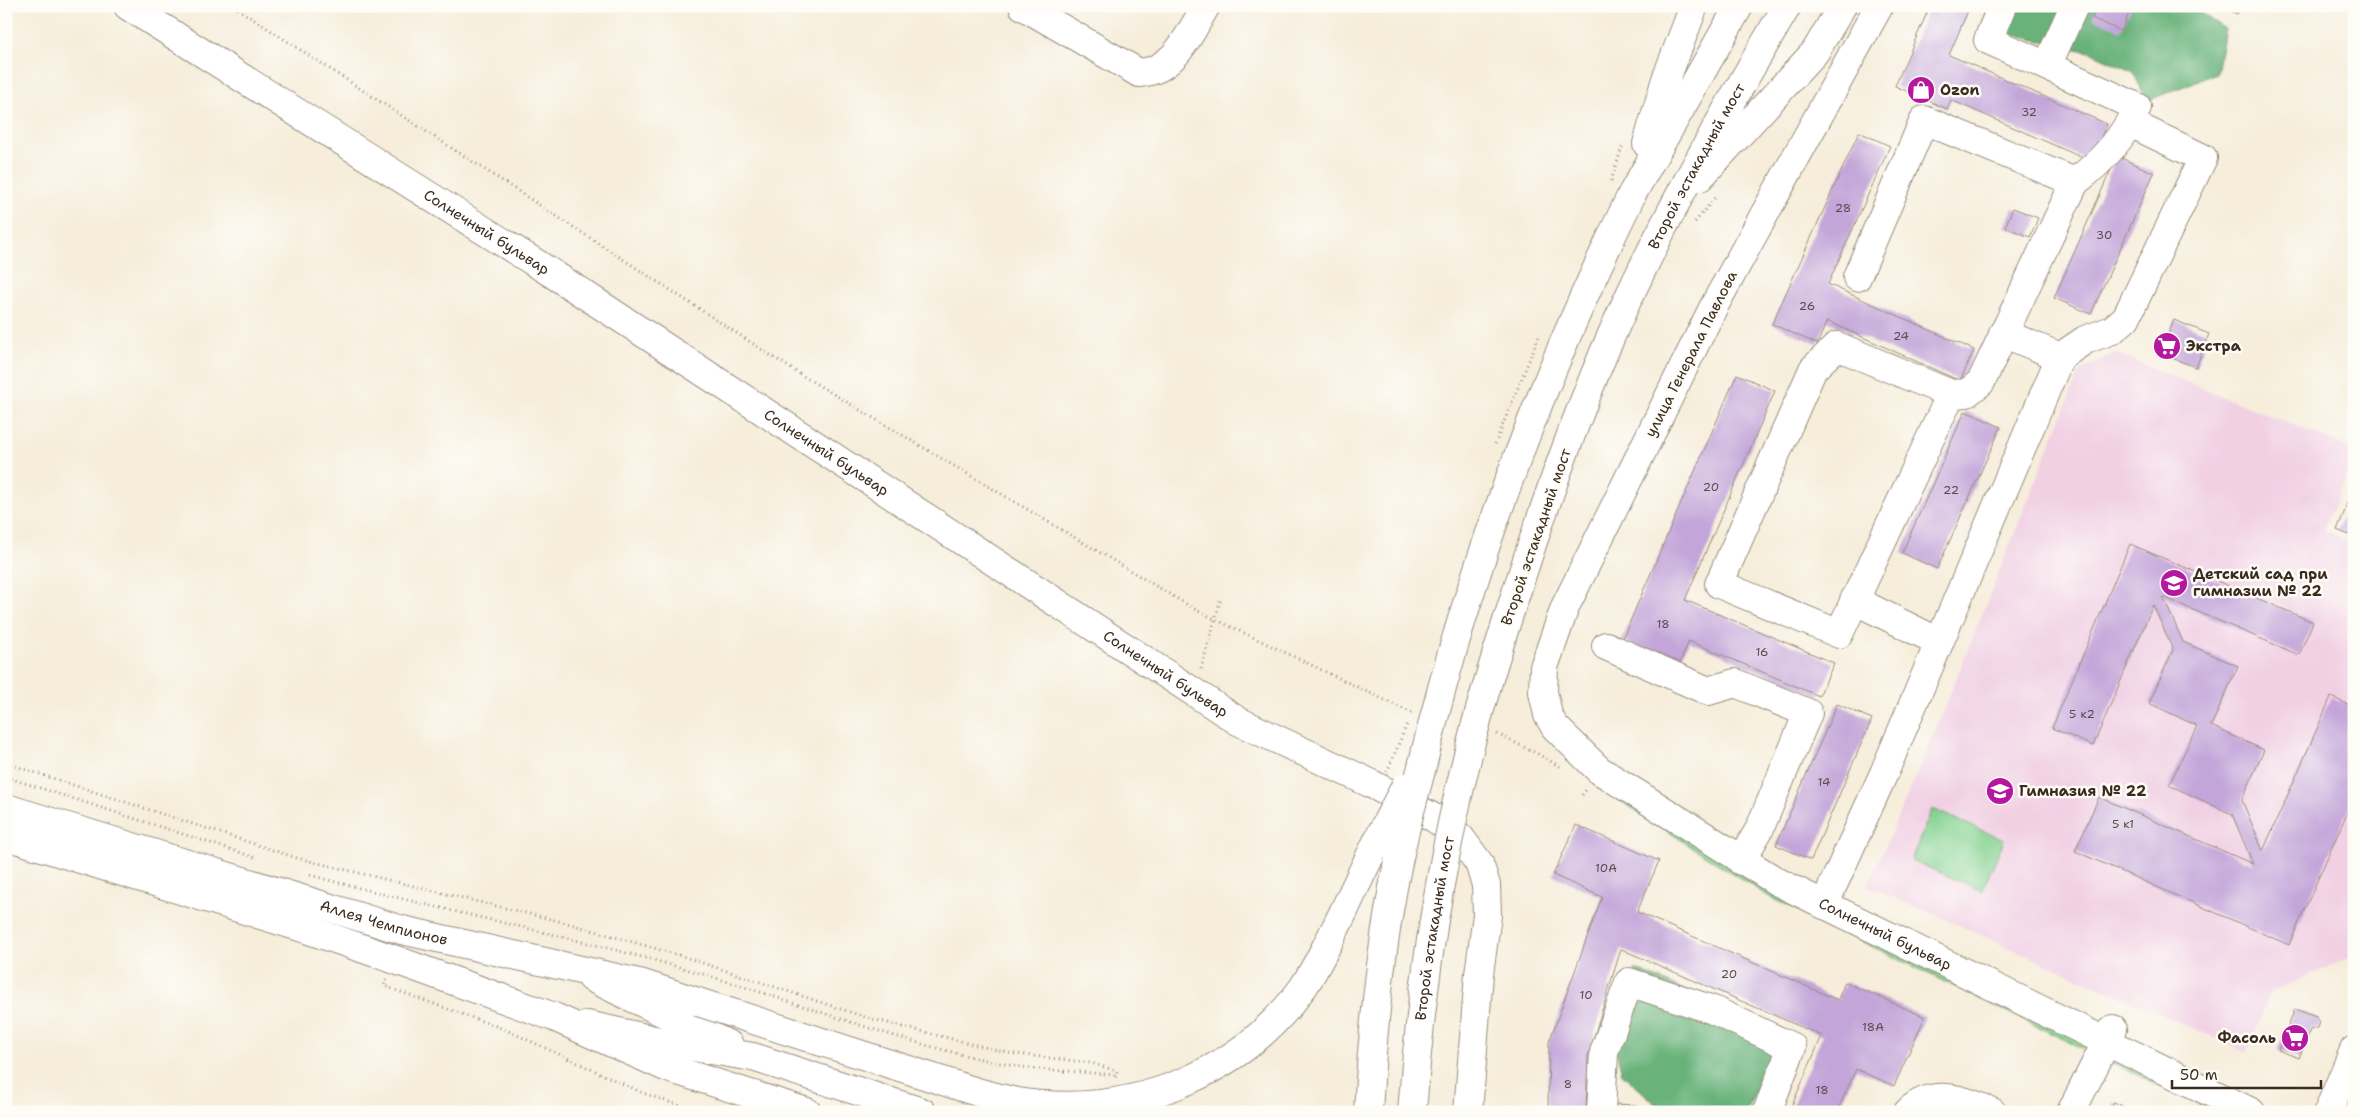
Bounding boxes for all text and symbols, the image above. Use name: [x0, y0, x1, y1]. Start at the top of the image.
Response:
shop icon: Ozon: [1906, 75, 1936, 105]
street label: Второй эстакадный мост: [1644, 79, 1750, 253]
place label: Ozon: [1940, 80, 1980, 100]
house number: 32: [2021, 104, 2037, 120]
street label: Солнечный бульвар: [420, 185, 553, 279]
house number: 28: [1835, 200, 1851, 216]
house number: 30: [2096, 227, 2112, 243]
street label: улица Генерала Павлова: [1640, 267, 1742, 441]
house number: 26: [1799, 298, 1815, 314]
house number: 24: [1893, 328, 1909, 344]
supermarket icon: Экстра: [2152, 331, 2182, 361]
place label: Экстра: [2186, 336, 2242, 356]
street label: Солнечный бульвар: [760, 404, 893, 501]
street label: Второй эстакадный мост: [1496, 446, 1576, 628]
house number: 20: [1703, 479, 1719, 495]
house number: 22: [1943, 482, 1959, 498]
place label: Детский сад при гимназии № 22: [2193, 564, 2328, 601]
school or university icon: Детский сад при гимназии № 22: [2159, 568, 2189, 598]
house number: 18: [1656, 616, 1670, 632]
street label: Солнечный бульвар: [1099, 626, 1232, 722]
house number: 16: [1755, 644, 1769, 660]
house number: 5 к2: [2069, 706, 2095, 722]
house number: 14: [1818, 774, 1830, 790]
school or university icon: Гимназия № 22: [1985, 776, 2015, 806]
place label: Гимназия № 22: [2019, 781, 2147, 801]
house number: 5 к1: [2112, 816, 2134, 832]
street label: Второй эстакадный мост: [1411, 834, 1459, 1022]
house number: 10А: [1595, 860, 1617, 876]
street label: Солнечный бульвар: [1815, 893, 1955, 975]
street label: Аллея Чемпионов: [318, 895, 450, 950]
house number: 20: [1721, 966, 1737, 982]
house number: 10: [1579, 987, 1593, 1003]
house number: 18А: [1862, 1019, 1884, 1035]
supermarket icon: Фасоль: [2280, 1023, 2310, 1053]
place label: Фасоль: [2218, 1028, 2276, 1048]
scale bar: [2172, 1058, 2321, 1090]
text: 50 m: [2180, 1065, 2218, 1085]
house number: 8: [1564, 1076, 1572, 1092]
house number: 18: [1815, 1082, 1829, 1098]

